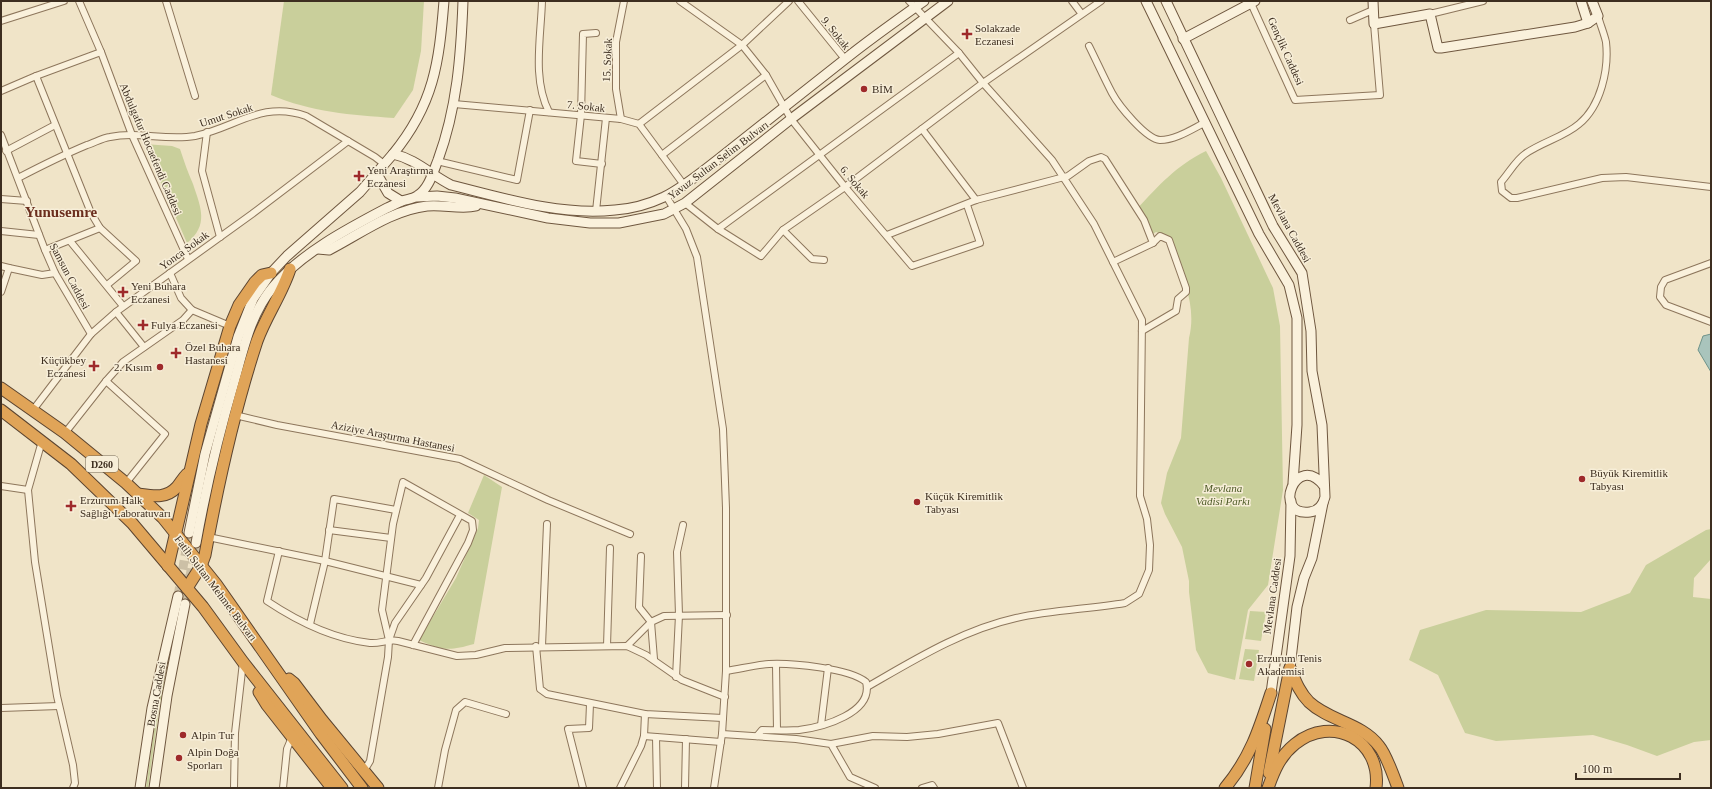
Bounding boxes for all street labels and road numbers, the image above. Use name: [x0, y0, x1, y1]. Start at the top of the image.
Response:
street label: 9. Sokak: [819, 14, 853, 52]
street label: Gençlik Caddesi: [1266, 15, 1306, 87]
street label: 15. Sokak: [600, 37, 614, 82]
street label: Abdulgafur Hocaefendi Caddesi: [118, 81, 184, 217]
street label: 7. Sokak: [566, 98, 606, 114]
street label: Umut Sokak: [198, 101, 255, 129]
street label: Yavuz Sultan Selim Bulvarı: [665, 118, 771, 202]
street label: 6. Sokak: [838, 163, 872, 201]
street label: Mevlana Caddesi: [1266, 192, 1314, 264]
street label: Yonca Sokak: [157, 228, 211, 272]
street label: Samsun Caddesi: [48, 241, 92, 311]
street label: Aziziye Araştırma Hastanesi: [330, 418, 456, 454]
road number: D260: [86, 456, 118, 472]
street label: Fatih Sultan Mehmet Bulvarı: [172, 533, 260, 643]
street label: Mevlana Caddesi: [1261, 557, 1283, 635]
street label: Bosna Caddesi: [144, 661, 168, 727]

